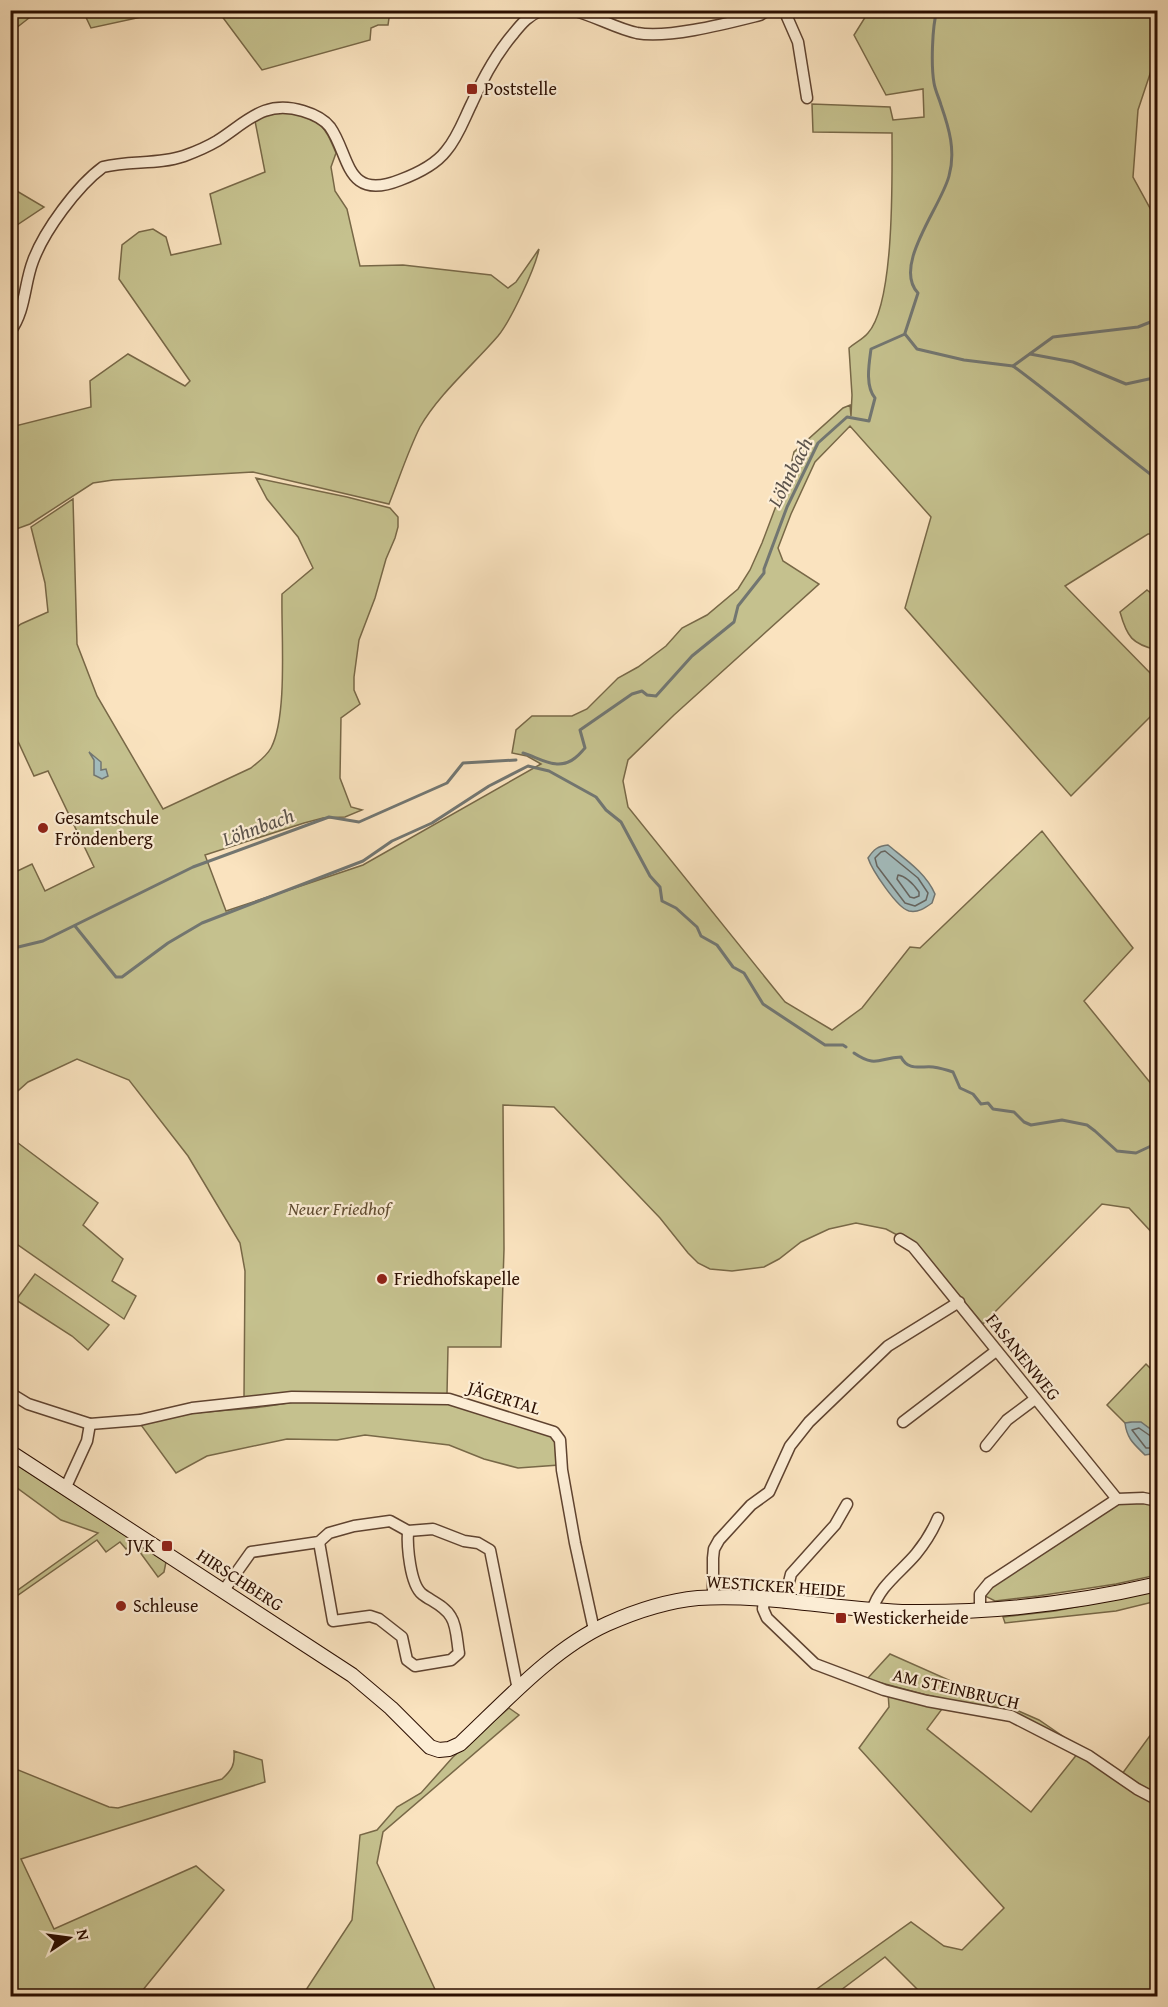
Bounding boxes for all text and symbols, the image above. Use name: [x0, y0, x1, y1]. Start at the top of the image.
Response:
place label: Poststelle: [484, 75, 557, 102]
marker: Poststelle: [465, 82, 479, 96]
water label: Löhnbach: [759, 432, 819, 512]
water label: Löhnbach: [217, 800, 298, 853]
place label: Gesamtschule Fröndenberg: [55, 804, 159, 852]
marker: Gesamtschule Fröndenberg: [36, 821, 50, 835]
park label: Neuer Friedhof: [287, 1195, 394, 1222]
place label: Friedhofskapelle: [394, 1265, 520, 1292]
marker: Friedhofskapelle: [375, 1272, 389, 1286]
street label: FASANENWEG: [980, 1307, 1067, 1407]
street label: JÄGERTAL: [462, 1373, 544, 1421]
place label: JVK: [125, 1532, 155, 1559]
marker: JVK: [160, 1539, 174, 1553]
street label: HIRSCHBERG: [192, 1541, 289, 1618]
street label: WESTICKER HEIDE: [706, 1567, 846, 1604]
place label: Schleuse: [133, 1592, 198, 1619]
marker: Schleuse: [114, 1599, 128, 1613]
place label: Westickerheide: [853, 1604, 969, 1631]
marker: Westickerheide: [834, 1611, 848, 1625]
street label: AM STEINBRUCH: [890, 1661, 1022, 1716]
north arrow: [39, 1908, 99, 1968]
text: N: [71, 1927, 97, 1943]

